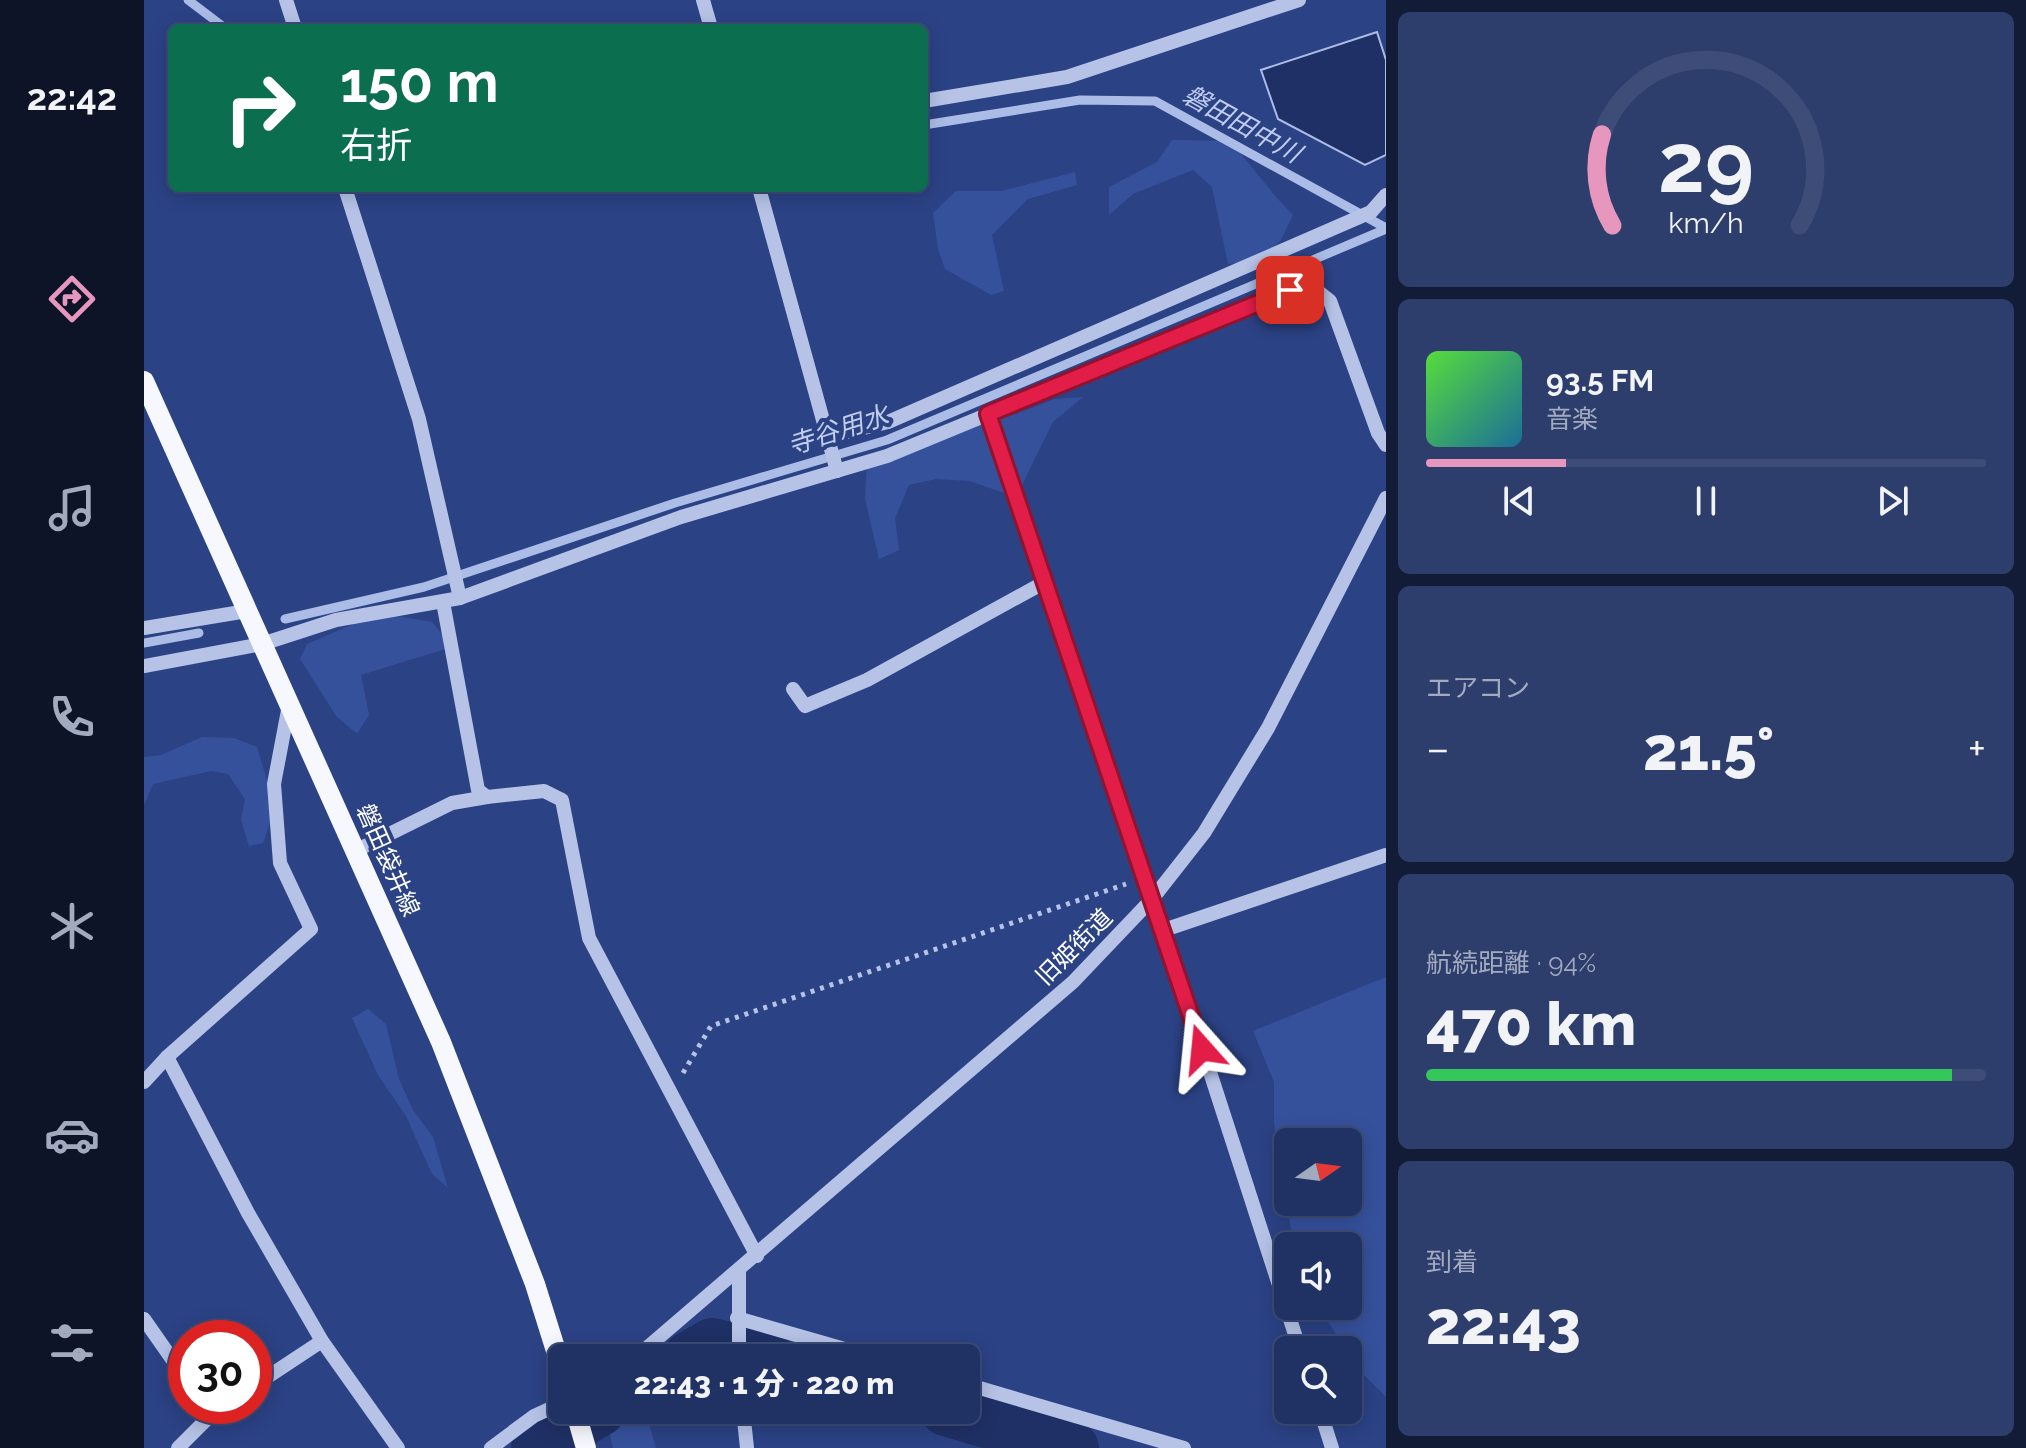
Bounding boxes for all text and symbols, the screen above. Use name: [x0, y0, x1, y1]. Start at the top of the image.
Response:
text: 150 m: [340, 49, 499, 115]
icon: right: [208, 56, 312, 160]
text: 22:42: [27, 76, 117, 118]
water label: 磐田田中川: [1178, 79, 1309, 170]
text: 29: [1658, 113, 1754, 210]
text: 右折: [340, 124, 412, 166]
text: km/h: [1668, 206, 1744, 240]
pin: [1256, 256, 1324, 324]
icon: arrive: [1268, 268, 1312, 312]
icon: directions: [44, 271, 100, 327]
text: 93.5 FM: [1546, 363, 1654, 398]
water label: 寺谷用水: [784, 399, 895, 460]
text: 音楽: [1546, 404, 1598, 434]
icon: previous: [1497, 479, 1541, 523]
icon: pause: [1684, 479, 1728, 523]
icon: next: [1871, 479, 1915, 523]
icon: music: [44, 480, 100, 536]
text: エアコン: [1426, 673, 1530, 703]
icon: phone: [44, 689, 100, 745]
text: 21.5°: [1643, 714, 1774, 784]
text: −: [1426, 723, 1450, 774]
text: +: [1968, 723, 1986, 774]
street label: 磐田袋井線: [351, 799, 426, 921]
icon: climate: [44, 898, 100, 954]
street label: 旧姫街道: [1029, 902, 1118, 991]
text: 航続距離 · 94%: [1426, 948, 1596, 978]
text: 470 km: [1426, 989, 1636, 1059]
position arrow: [1160, 1007, 1244, 1091]
icon: car: [44, 1107, 100, 1163]
north arrow: [1274, 1128, 1362, 1216]
map controls: [1274, 1128, 1362, 1424]
button: sound: [1274, 1232, 1362, 1320]
text: 到着: [1426, 1247, 1478, 1277]
text: 22:43: [1426, 1288, 1581, 1358]
icon: filters: [44, 1315, 100, 1371]
speed limit sign: 30: [168, 1320, 272, 1424]
button: search: [1274, 1336, 1362, 1424]
text: 22:43 · 1 分 · 220 m: [634, 1366, 894, 1401]

